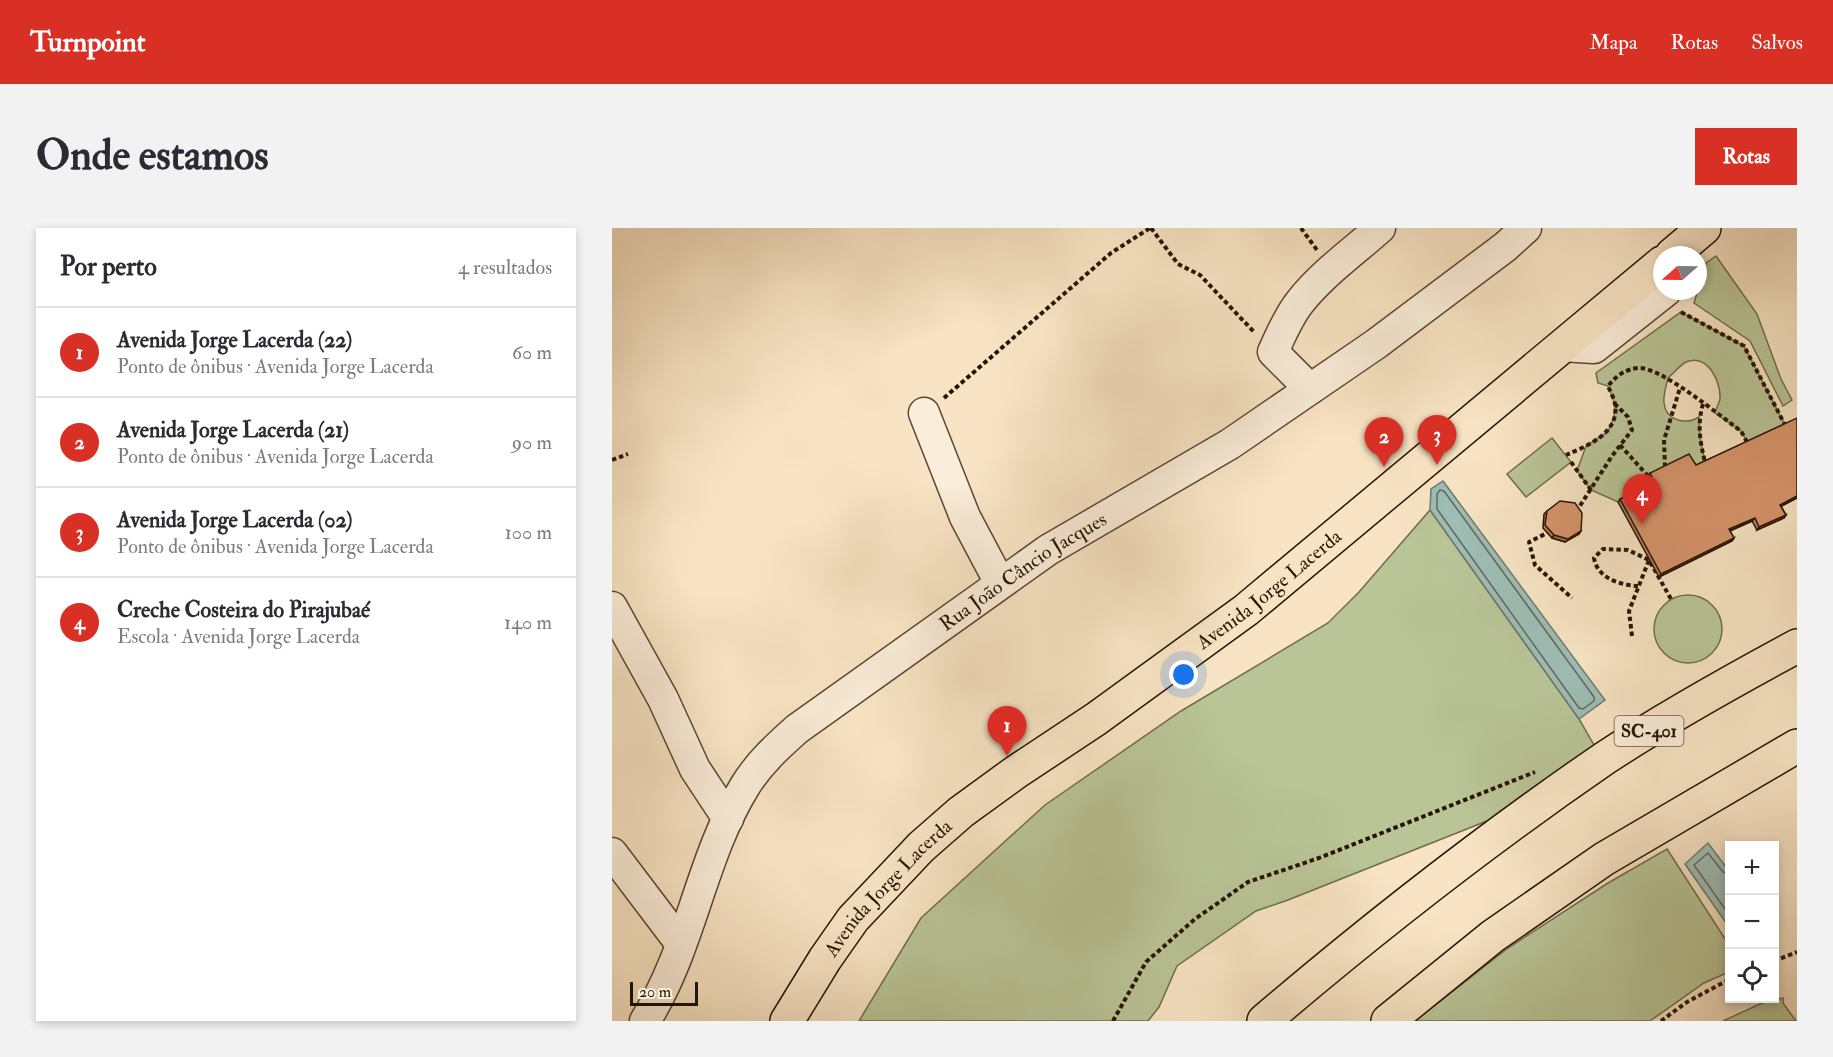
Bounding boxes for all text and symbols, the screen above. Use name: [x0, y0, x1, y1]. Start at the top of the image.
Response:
text: Turnpoint: [30, 25, 146, 60]
text: Mapa: [1590, 29, 1638, 56]
text: Rotas: [1671, 29, 1718, 56]
text: Salvos: [1751, 29, 1803, 56]
button: Rotas: [1695, 128, 1797, 185]
text: Onde estamos: [36, 130, 269, 182]
north arrow: [1653, 246, 1707, 300]
text: Por perto: [60, 251, 157, 283]
text: 4 resultados: [458, 255, 552, 280]
text: Avenida Jorge Lacerda (22): [117, 326, 352, 354]
text: 1: [76, 340, 83, 365]
text: 60 m: [512, 340, 552, 365]
text: Ponto de ônibus · Avenida Jorge Lacerda: [117, 354, 434, 379]
text: Avenida Jorge Lacerda (21): [117, 416, 349, 444]
pin: 3: [1418, 416, 1456, 465]
pin: 2: [1364, 418, 1404, 467]
text: 2: [74, 430, 85, 455]
text: 90 m: [512, 430, 552, 455]
text: Ponto de ônibus · Avenida Jorge Lacerda: [117, 444, 434, 469]
pin: 4: [1622, 474, 1662, 524]
text: Avenida Jorge Lacerda (02): [117, 506, 352, 534]
street label: Rua João Câncio Jacques: [934, 506, 1111, 636]
text: 3: [76, 520, 83, 545]
text: 100 m: [505, 520, 552, 545]
street label: Avenida Jorge Lacerda: [1191, 523, 1347, 655]
text: Ponto de ônibus · Avenida Jorge Lacerda: [117, 534, 434, 559]
text: Creche Costeira do Pirajubaé: [117, 596, 370, 624]
text: 4: [74, 610, 85, 635]
text: 140 m: [504, 610, 552, 635]
text: Escola · Avenida Jorge Lacerda: [117, 624, 360, 649]
your location: [1169, 660, 1198, 689]
pin: 1: [988, 706, 1026, 756]
road number: SC-401: [1614, 716, 1684, 746]
street label: Avenida Jorge Lacerda: [818, 813, 957, 962]
map controls: [1725, 841, 1779, 1003]
button: +: [1725, 841, 1779, 895]
button: −: [1725, 895, 1779, 949]
button: locate: [1725, 949, 1779, 1003]
scale bar: [630, 979, 698, 1006]
text: 20 m: [639, 982, 671, 1002]

